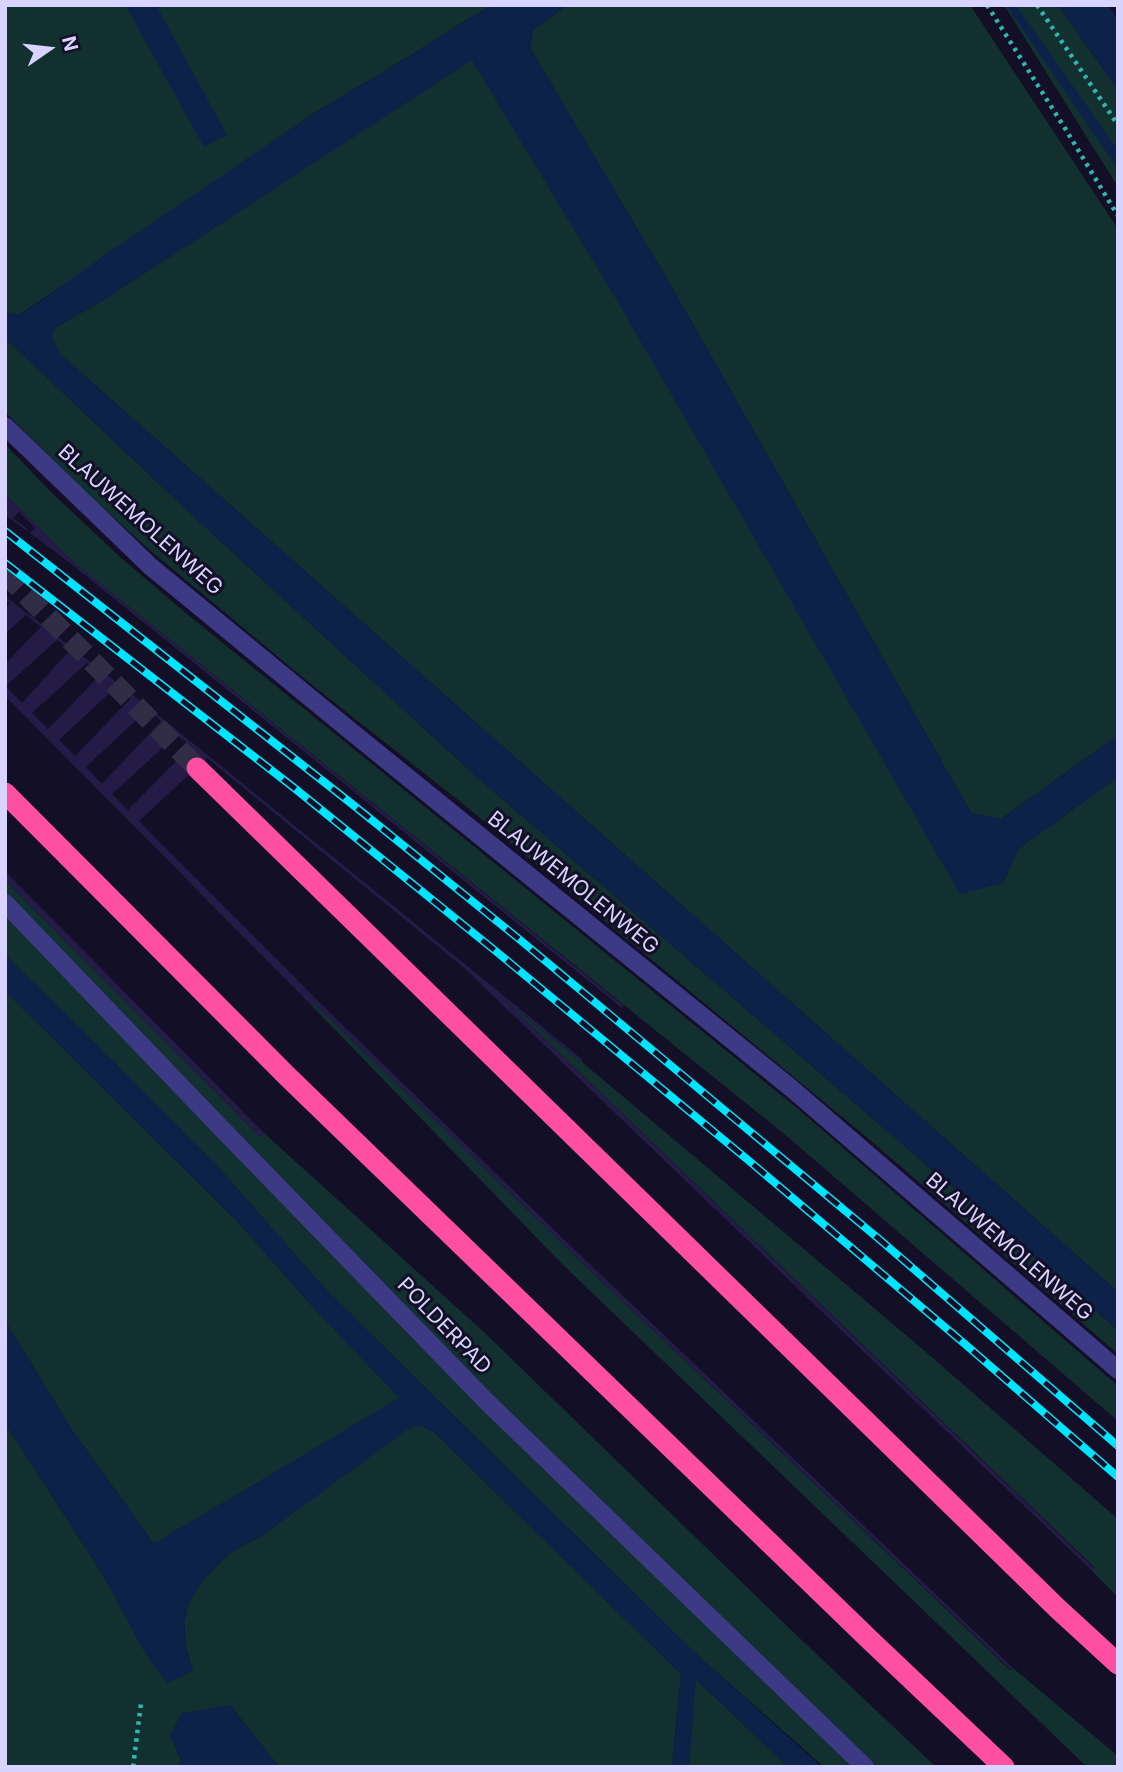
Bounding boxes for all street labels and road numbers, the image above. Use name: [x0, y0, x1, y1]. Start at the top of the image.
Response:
street label: BLAUWEMOLENWEG: [52, 439, 228, 601]
street label: BLAUWEMOLENWEG: [482, 806, 664, 960]
street label: BLAUWEMOLENWEG: [920, 1168, 1098, 1326]
street label: POLDERPAD: [392, 1273, 496, 1379]

